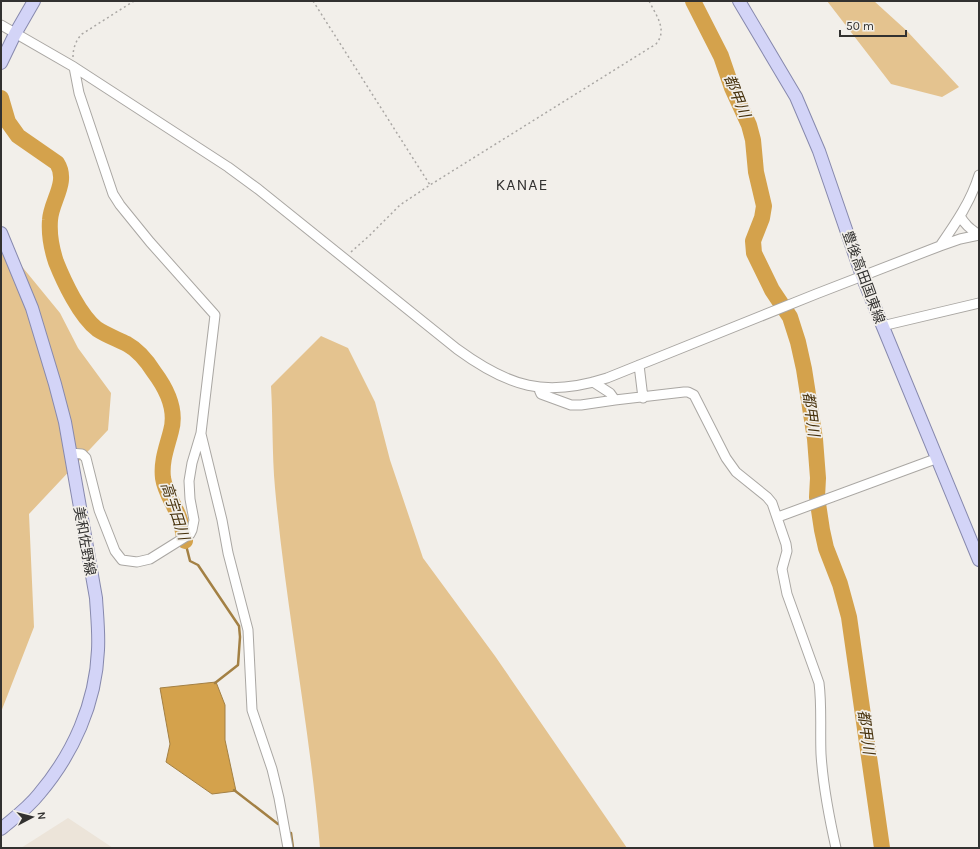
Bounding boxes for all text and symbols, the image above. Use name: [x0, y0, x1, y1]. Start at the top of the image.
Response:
scale bar: [840, 12, 906, 38]
text: 50 m: [846, 19, 874, 33]
water label: 都甲川: [720, 72, 755, 122]
district label: KANAE: [495, 175, 549, 194]
street label: 豊後高田国東線: [839, 228, 888, 326]
water label: 都甲川: [799, 390, 823, 440]
water label: 高宇田川: [157, 480, 193, 544]
street label: 美和佐野線: [70, 505, 99, 577]
water label: 都甲川: [854, 708, 878, 758]
north arrow: [12, 797, 52, 837]
text: N: [34, 811, 48, 821]

